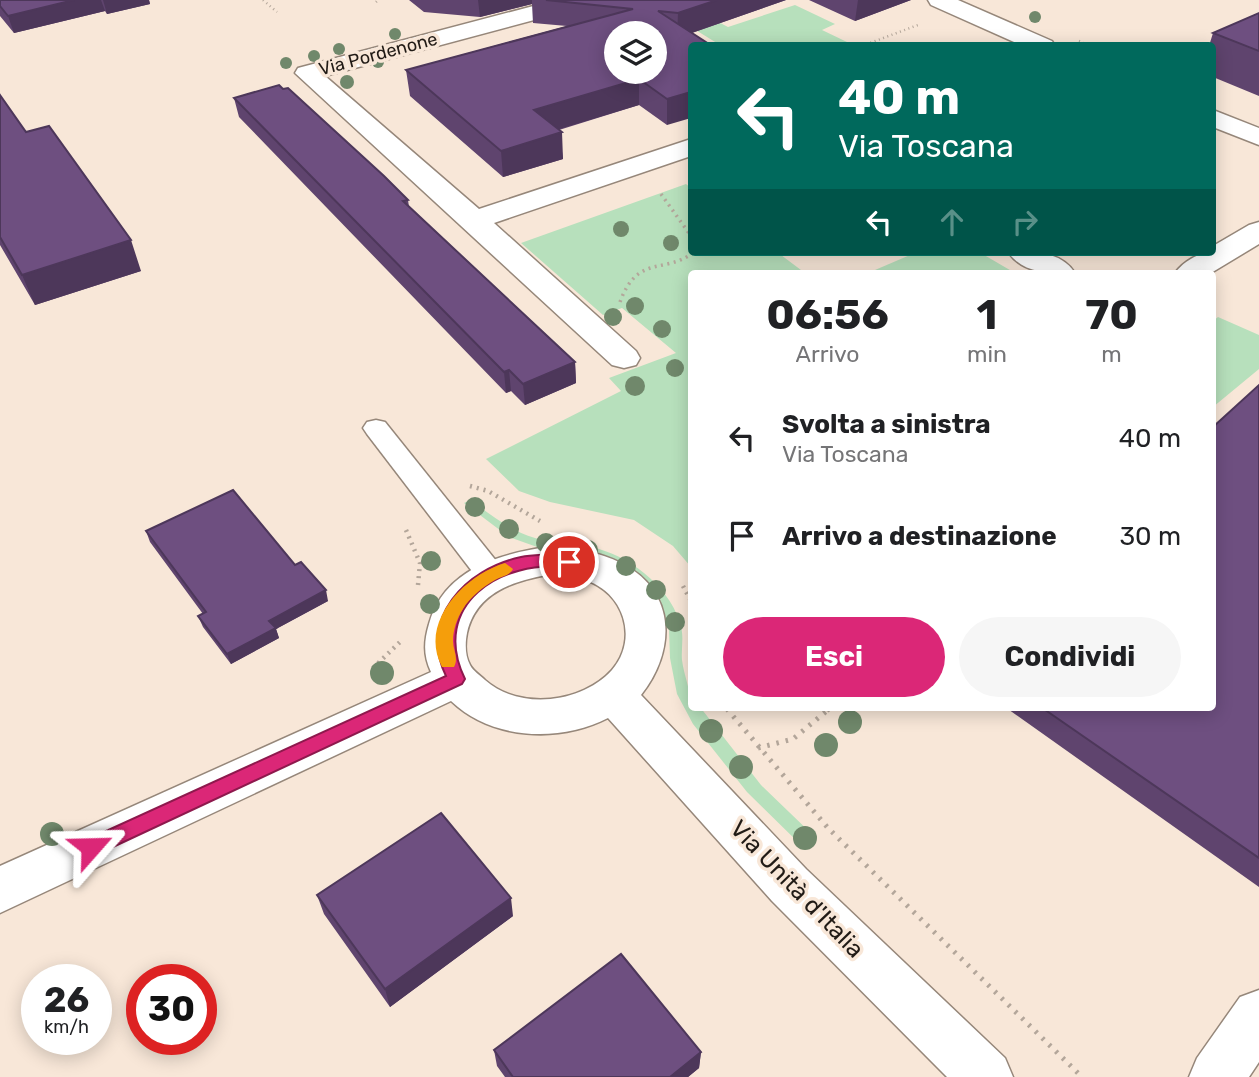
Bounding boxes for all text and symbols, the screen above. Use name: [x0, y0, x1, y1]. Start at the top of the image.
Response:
map controls: [604, 21, 667, 84]
button: layers: [604, 21, 667, 84]
street label: Via Pordenone: [316, 28, 440, 80]
text: 40 m: [838, 68, 960, 126]
icon: left: [723, 70, 814, 161]
text: Via Toscana: [838, 127, 1014, 165]
icon: left: [860, 203, 898, 241]
icon: ahead: [933, 203, 971, 241]
icon: right: [1006, 203, 1044, 241]
text: 06:56: [766, 290, 889, 340]
text: 1: [977, 290, 997, 340]
text: 70: [1085, 290, 1138, 340]
text: Arrivo: [796, 340, 860, 368]
text: min: [967, 340, 1007, 368]
text: m: [1101, 340, 1122, 368]
text: Svolta a sinistra: [782, 409, 991, 440]
icon: left: [723, 419, 761, 457]
text: 40 m: [1119, 423, 1181, 454]
text: Via Toscana: [782, 440, 908, 468]
icon: arrive: [723, 517, 761, 555]
text: Arrivo a destinazione: [782, 521, 1057, 552]
text: 30 m: [1119, 521, 1181, 552]
pin: [539, 532, 599, 592]
icon: arrive: [550, 543, 588, 581]
button: Esci: [723, 617, 945, 697]
button: Condividi: [959, 617, 1181, 697]
position arrow: [54, 810, 128, 884]
street label: Via Unità d'Italia: [724, 815, 870, 963]
speed limit sign: 30: [126, 964, 217, 1055]
text: 26: [44, 979, 89, 1021]
text: km/h: [44, 1016, 89, 1038]

